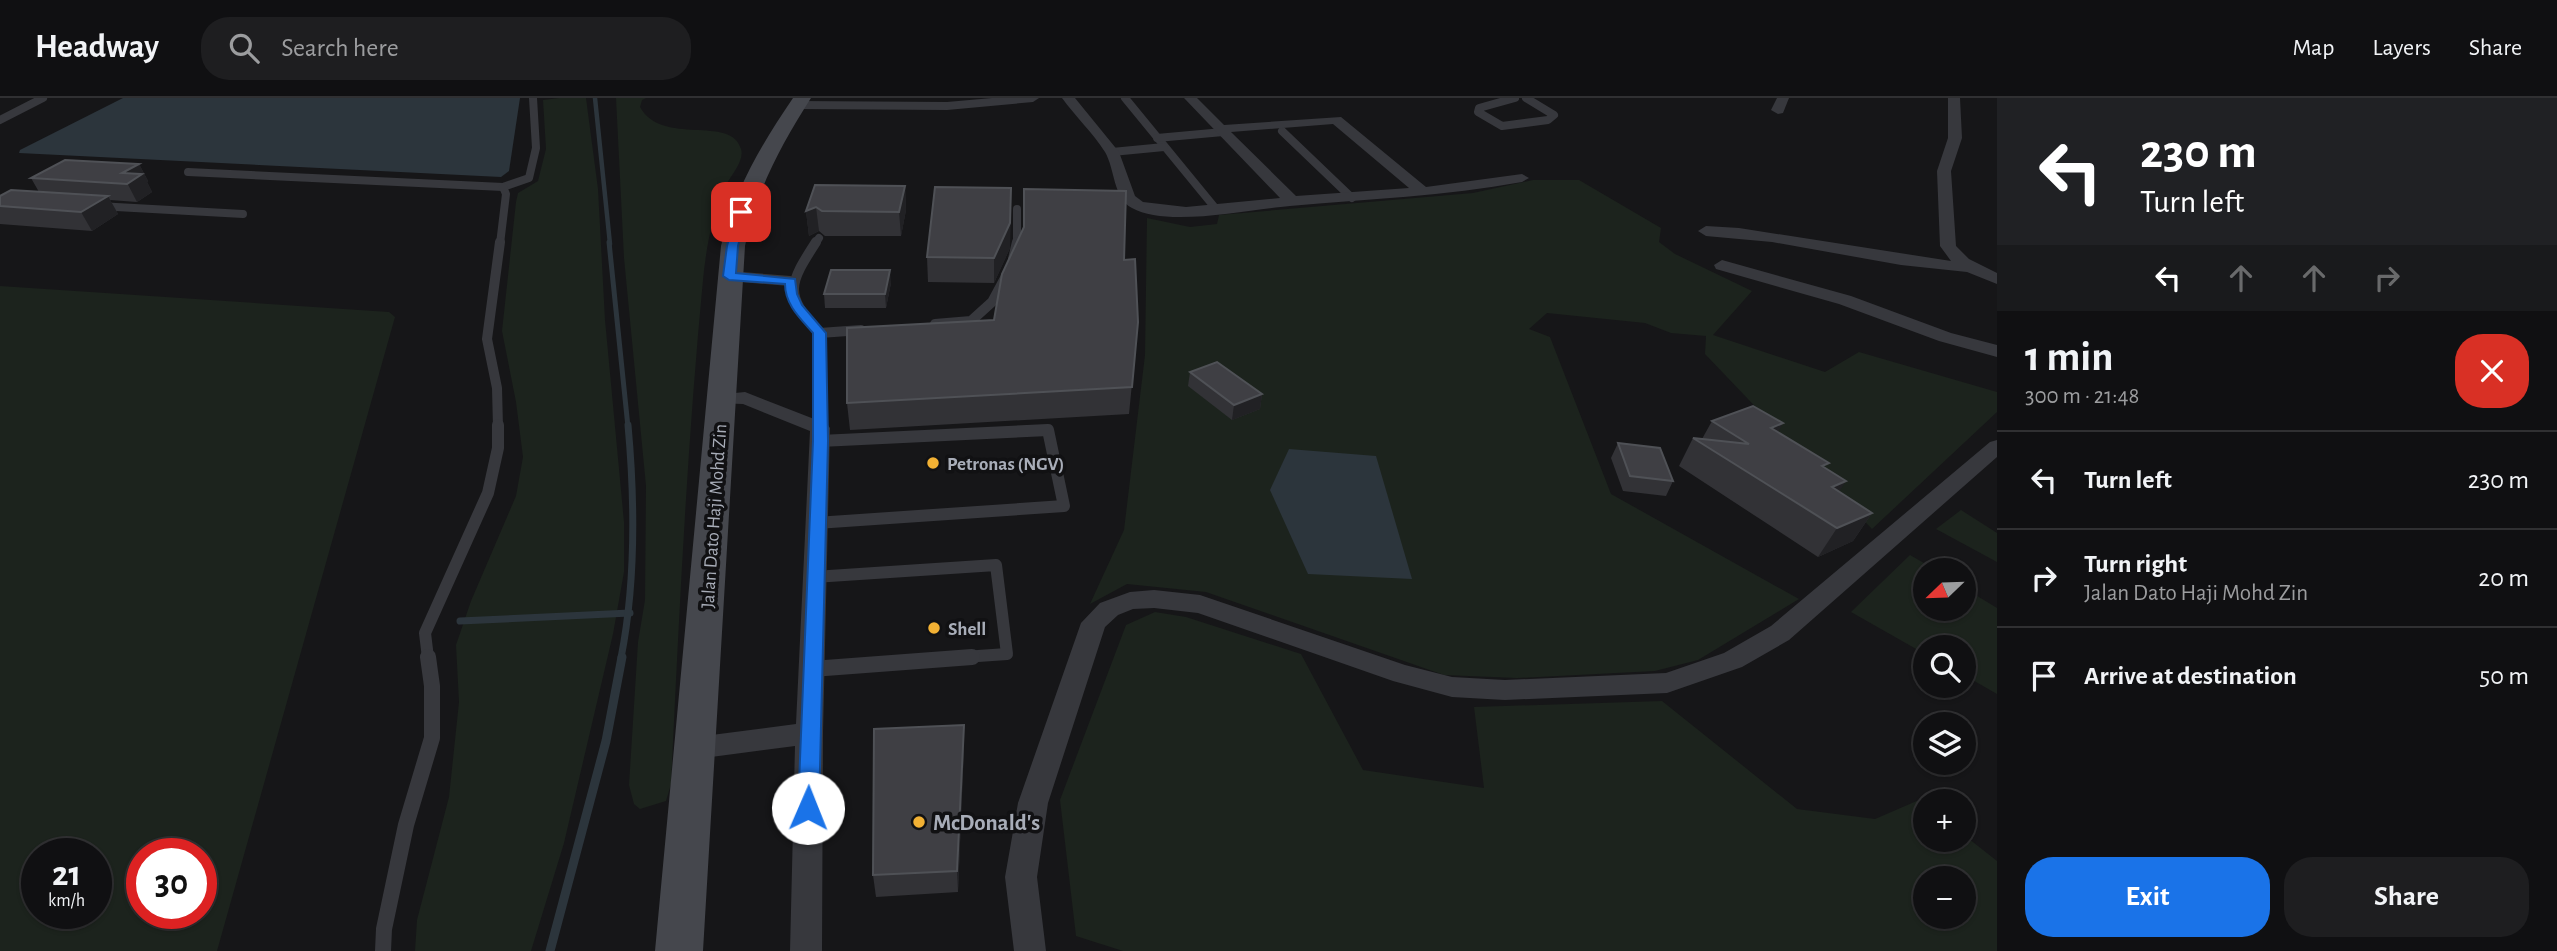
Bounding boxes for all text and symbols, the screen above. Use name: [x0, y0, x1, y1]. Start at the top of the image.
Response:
search box: [201, 17, 691, 80]
icon: search: [225, 29, 263, 67]
text: Headway: [35, 31, 159, 64]
text: Search here: [281, 35, 399, 61]
text: Map: [2292, 36, 2334, 60]
text: Layers: [2372, 36, 2431, 60]
text: Share: [2469, 36, 2522, 60]
icon: left: [2025, 126, 2116, 217]
text: 230 m: [2140, 128, 2257, 177]
pin: [711, 182, 771, 242]
text: Turn left: [2140, 186, 2244, 218]
icon: arrive: [722, 193, 760, 231]
icon: left: [2149, 259, 2187, 297]
icon: ahead: [2222, 259, 2260, 297]
icon: ahead: [2295, 259, 2333, 297]
icon: right: [2368, 259, 2406, 297]
button: close: [2455, 334, 2529, 408]
text: 1 min: [2025, 336, 2114, 378]
text: 300 m · 21:48: [2025, 385, 2139, 408]
street label: Jalan Dato Haji Mohd Zin: [699, 423, 730, 609]
marker: Petronas (NGV): [925, 455, 941, 471]
place label: Petronas (NGV): [947, 455, 1064, 474]
icon: left: [2025, 461, 2063, 499]
text: Turn left: [2084, 467, 2172, 493]
text: 230 m: [2468, 467, 2529, 493]
text: Turn right: [2084, 551, 2187, 577]
north arrow: [1913, 558, 1976, 621]
map controls: [1913, 558, 1976, 929]
icon: right: [2025, 559, 2063, 597]
text: 20 m: [2478, 565, 2529, 591]
text: Jalan Dato Haji Mohd Zin: [2084, 582, 2308, 605]
marker: Shell: [926, 620, 942, 636]
place label: Shell: [948, 620, 986, 639]
button: search: [1913, 635, 1976, 698]
icon: arrive: [2025, 657, 2063, 695]
text: Arrive at destination: [2084, 663, 2297, 689]
text: 50 m: [2479, 663, 2529, 689]
button: layers: [1913, 712, 1976, 775]
position arrow: [771, 771, 845, 845]
button: +: [1913, 789, 1976, 852]
place label: McDonald's: [933, 812, 1040, 835]
marker: McDonald's: [911, 814, 927, 830]
speed limit sign: 30: [126, 838, 217, 929]
text: 21: [52, 857, 81, 892]
button: Exit: [2025, 857, 2270, 937]
button: Share: [2284, 857, 2529, 937]
button: −: [1913, 866, 1976, 929]
text: km/h: [48, 892, 85, 910]

